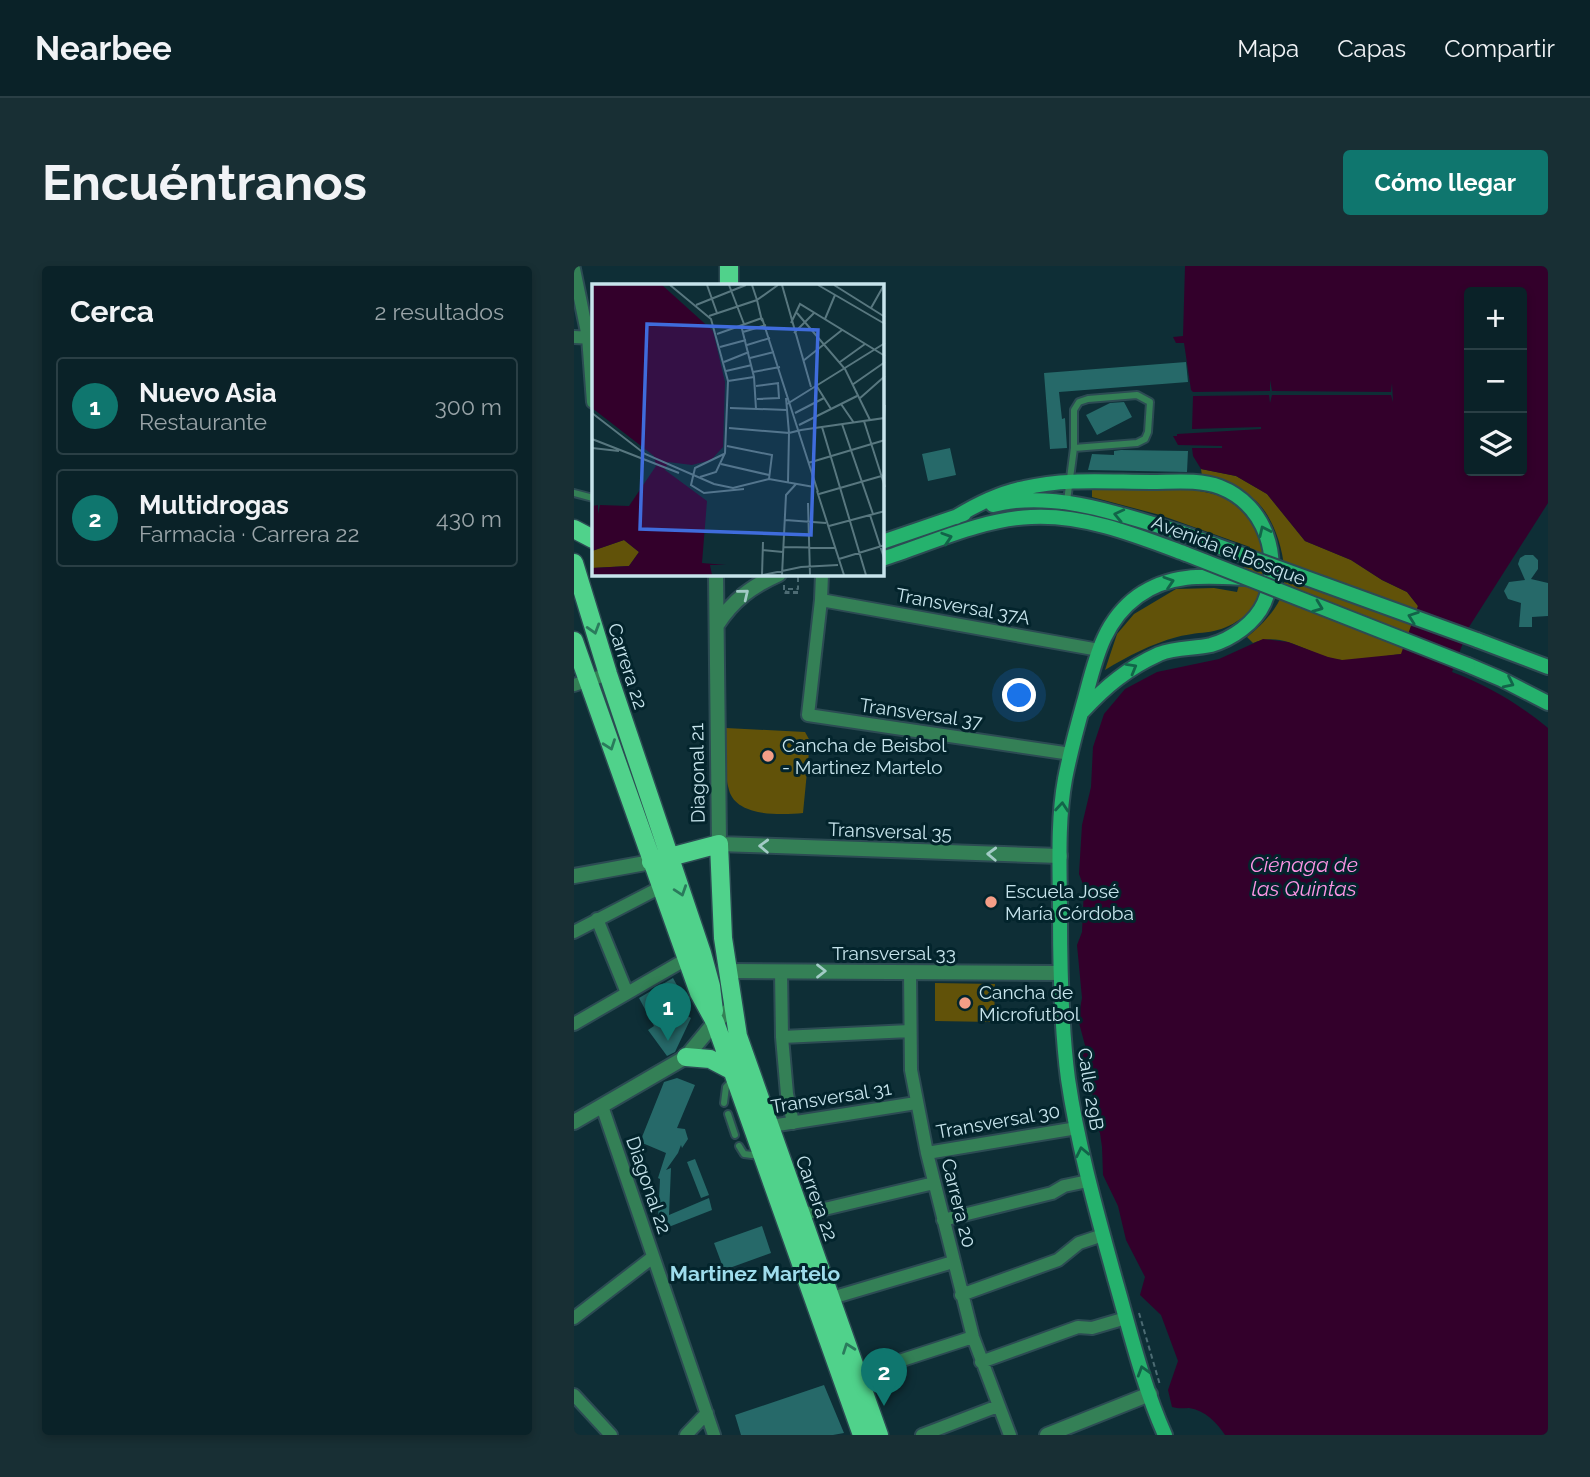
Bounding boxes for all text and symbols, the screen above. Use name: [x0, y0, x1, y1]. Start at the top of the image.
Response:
text: Nearbee: [35, 29, 172, 68]
text: Mapa: [1237, 34, 1299, 63]
text: Capas: [1337, 34, 1406, 63]
text: Compartir: [1444, 34, 1555, 63]
button: Cómo llegar: [1343, 150, 1548, 215]
text: Encuéntranos: [42, 154, 367, 211]
inset map: [592, 284, 884, 576]
map controls: [1464, 287, 1527, 476]
button: +: [1464, 287, 1527, 350]
text: Cerca: [70, 294, 154, 329]
text: 2 resultados: [375, 298, 504, 325]
button: −: [1464, 350, 1527, 413]
text: Nuevo Asia: [139, 378, 277, 408]
text: 1: [89, 393, 101, 420]
text: 300 m: [435, 393, 502, 420]
text: Restaurante: [139, 408, 267, 435]
button: layers: [1464, 413, 1527, 476]
text: Multidrogas: [139, 490, 289, 520]
text: 2: [89, 505, 101, 532]
text: 430 m: [436, 505, 502, 532]
one-way arrow: [1114, 509, 1126, 523]
street label: Avenida el Bosque: [1149, 510, 1309, 590]
text: Farmacia · Carrera 22: [139, 520, 360, 547]
one-way arrow: [1259, 526, 1273, 538]
one-way arrow: [940, 532, 952, 546]
one-way arrow: [1162, 575, 1174, 590]
street label: Transversal 37A: [894, 583, 1032, 629]
one-way arrow: [736, 590, 748, 603]
one-way arrow: [1311, 599, 1323, 613]
one-way arrow: [1407, 611, 1419, 625]
street label: Carrera 22: [604, 620, 652, 712]
one-way arrow: [585, 622, 600, 634]
one-way arrow: [1124, 663, 1137, 676]
one-way arrow: [1502, 674, 1514, 688]
your location: [1002, 678, 1036, 712]
street label: Transversal 37: [858, 693, 984, 733]
street label: Diagonal 21: [685, 723, 709, 823]
place label: Cancha de Beisbol - Martinez Martelo: [782, 734, 947, 778]
one-way arrow: [602, 738, 616, 750]
marker: Cancha de Beisbol - Martinez Martelo: [760, 748, 776, 764]
one-way arrow: [1054, 801, 1069, 812]
street label: Transversal 35: [828, 818, 952, 844]
one-way arrow: [758, 838, 769, 854]
one-way arrow: [986, 846, 997, 861]
water label: Ciénaga de las Quintas: [1250, 852, 1358, 901]
place label: Escuela José María Córdoba: [1005, 880, 1134, 924]
one-way arrow: [673, 884, 687, 897]
marker: Escuela José María Córdoba: [983, 894, 999, 910]
street label: Transversal 33: [832, 942, 956, 964]
one-way arrow: [816, 963, 826, 979]
place label: Cancha de Microfutbol: [979, 981, 1081, 1025]
pin: 1: [645, 983, 691, 1041]
marker: Cancha de Microfutbol: [957, 995, 973, 1011]
street label: Calle 29B: [1074, 1046, 1108, 1132]
street label: Transversal 31: [769, 1077, 893, 1117]
street label: Transversal 30: [934, 1099, 1062, 1143]
street label: Diagonal 22: [622, 1133, 676, 1237]
one-way arrow: [1075, 1146, 1090, 1158]
street label: Carrera 22: [791, 1152, 843, 1244]
street label: Carrera 20: [937, 1156, 981, 1250]
district label: Martinez Martelo: [670, 1261, 840, 1286]
one-way arrow: [842, 1342, 856, 1354]
pin: 2: [861, 1348, 907, 1406]
one-way arrow: [1136, 1365, 1151, 1377]

